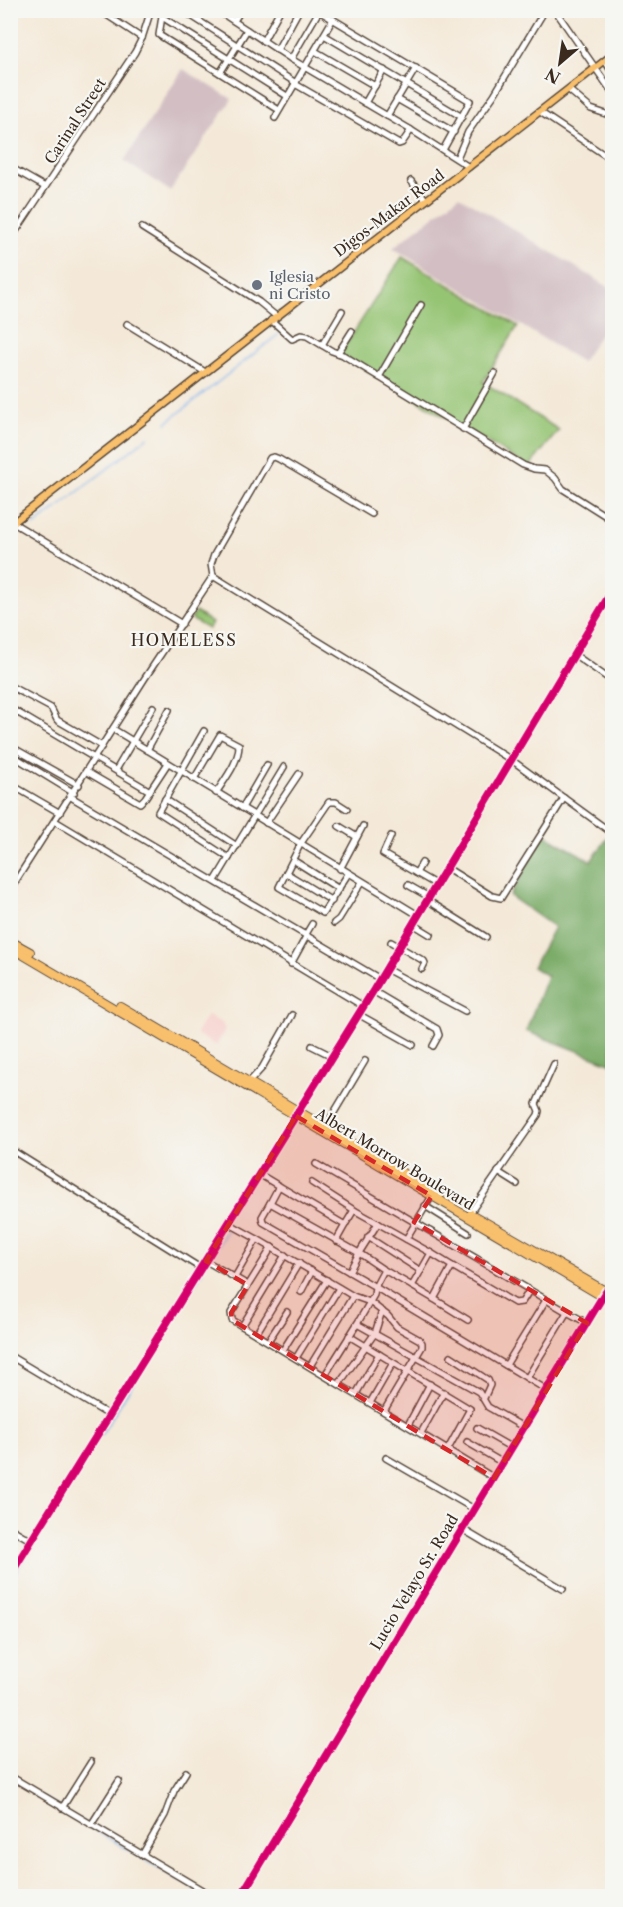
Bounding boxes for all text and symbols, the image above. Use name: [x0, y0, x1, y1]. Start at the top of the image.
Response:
north arrow: [530, 33, 590, 93]
text: N: [542, 64, 564, 88]
street label: Carinal Street: [40, 74, 110, 168]
street label: Digos-Makar Road: [330, 165, 448, 261]
place label: Iglesia ni Cristo: [269, 267, 330, 303]
marker: Iglesia ni Cristo: [250, 278, 264, 292]
district label: HOMELESS: [131, 630, 237, 650]
street label: Albert Morrow Boulevard: [311, 1103, 478, 1214]
street label: Lucio Velayo Sr. Road: [366, 1511, 462, 1653]

